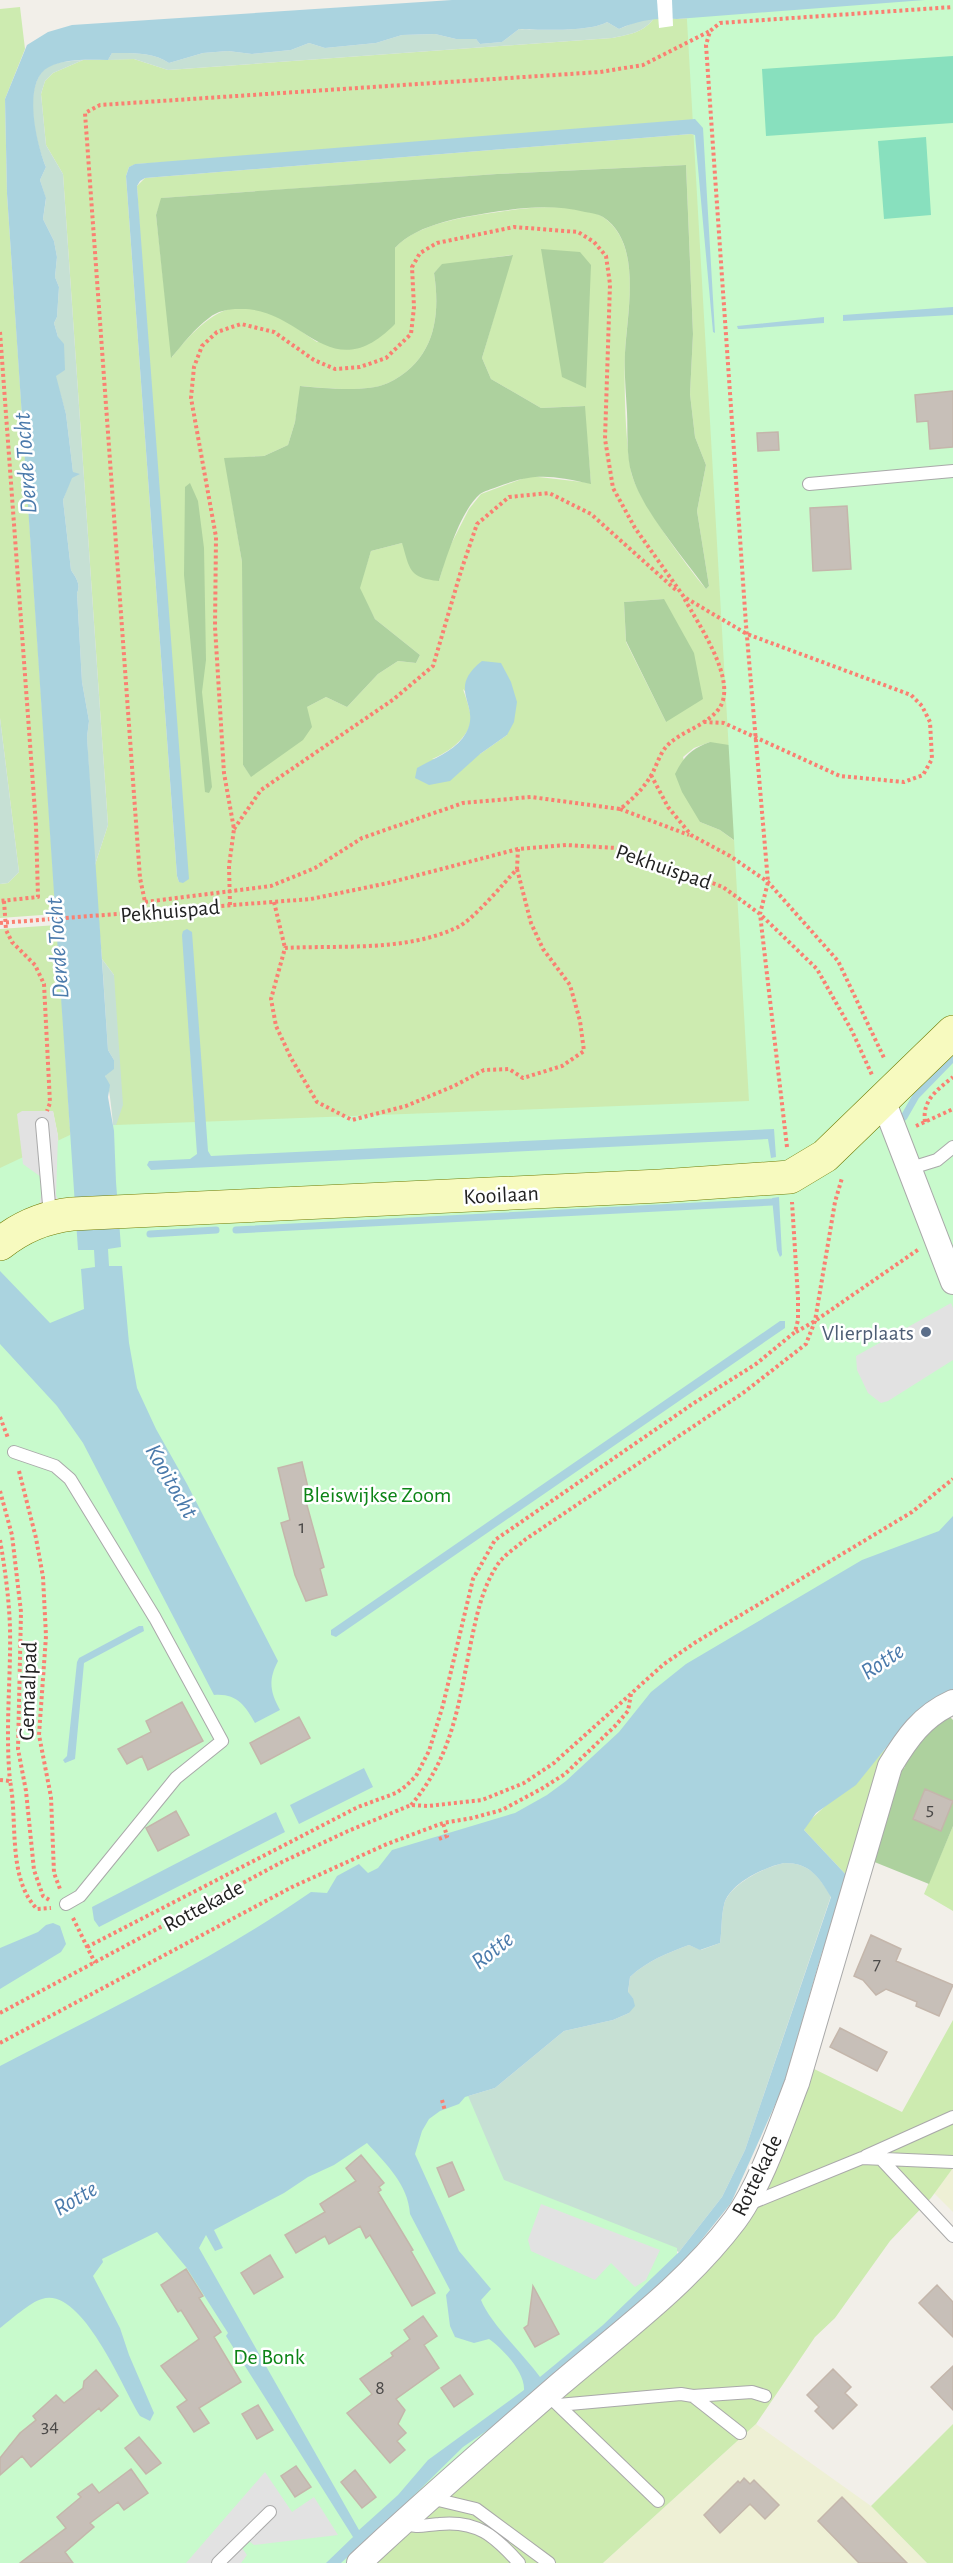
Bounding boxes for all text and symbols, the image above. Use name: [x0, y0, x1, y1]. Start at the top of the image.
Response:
water label: Derde Tocht: [10, 411, 42, 514]
street label: Pekhuispad: [613, 840, 714, 894]
water label: Derde Tocht: [42, 896, 74, 999]
street label: Pekhuispad: [120, 896, 221, 926]
street label: Kooilaan: [463, 1182, 539, 1208]
place label: Vlierplaats: [822, 1322, 914, 1344]
marker: Vlierplaats: [919, 1325, 933, 1339]
water label: Kooitocht: [140, 1440, 202, 1523]
park label: Bleiswijkse Zoom: [303, 1484, 451, 1506]
house number: 1: [299, 1517, 305, 1537]
water label: Rotte: [857, 1639, 908, 1685]
street label: Gemaalpad: [15, 1641, 41, 1741]
house number: 5: [926, 1799, 934, 1819]
street label: Rottekade: [160, 1876, 247, 1936]
water label: Rotte: [467, 1927, 518, 1975]
house number: 7: [873, 1954, 881, 1974]
street label: Rottekade: [728, 2131, 786, 2220]
water label: Rotte: [49, 2177, 102, 2221]
park label: De Bonk: [233, 2346, 305, 2368]
house number: 8: [375, 2378, 385, 2398]
house number: 34: [41, 2416, 59, 2436]

